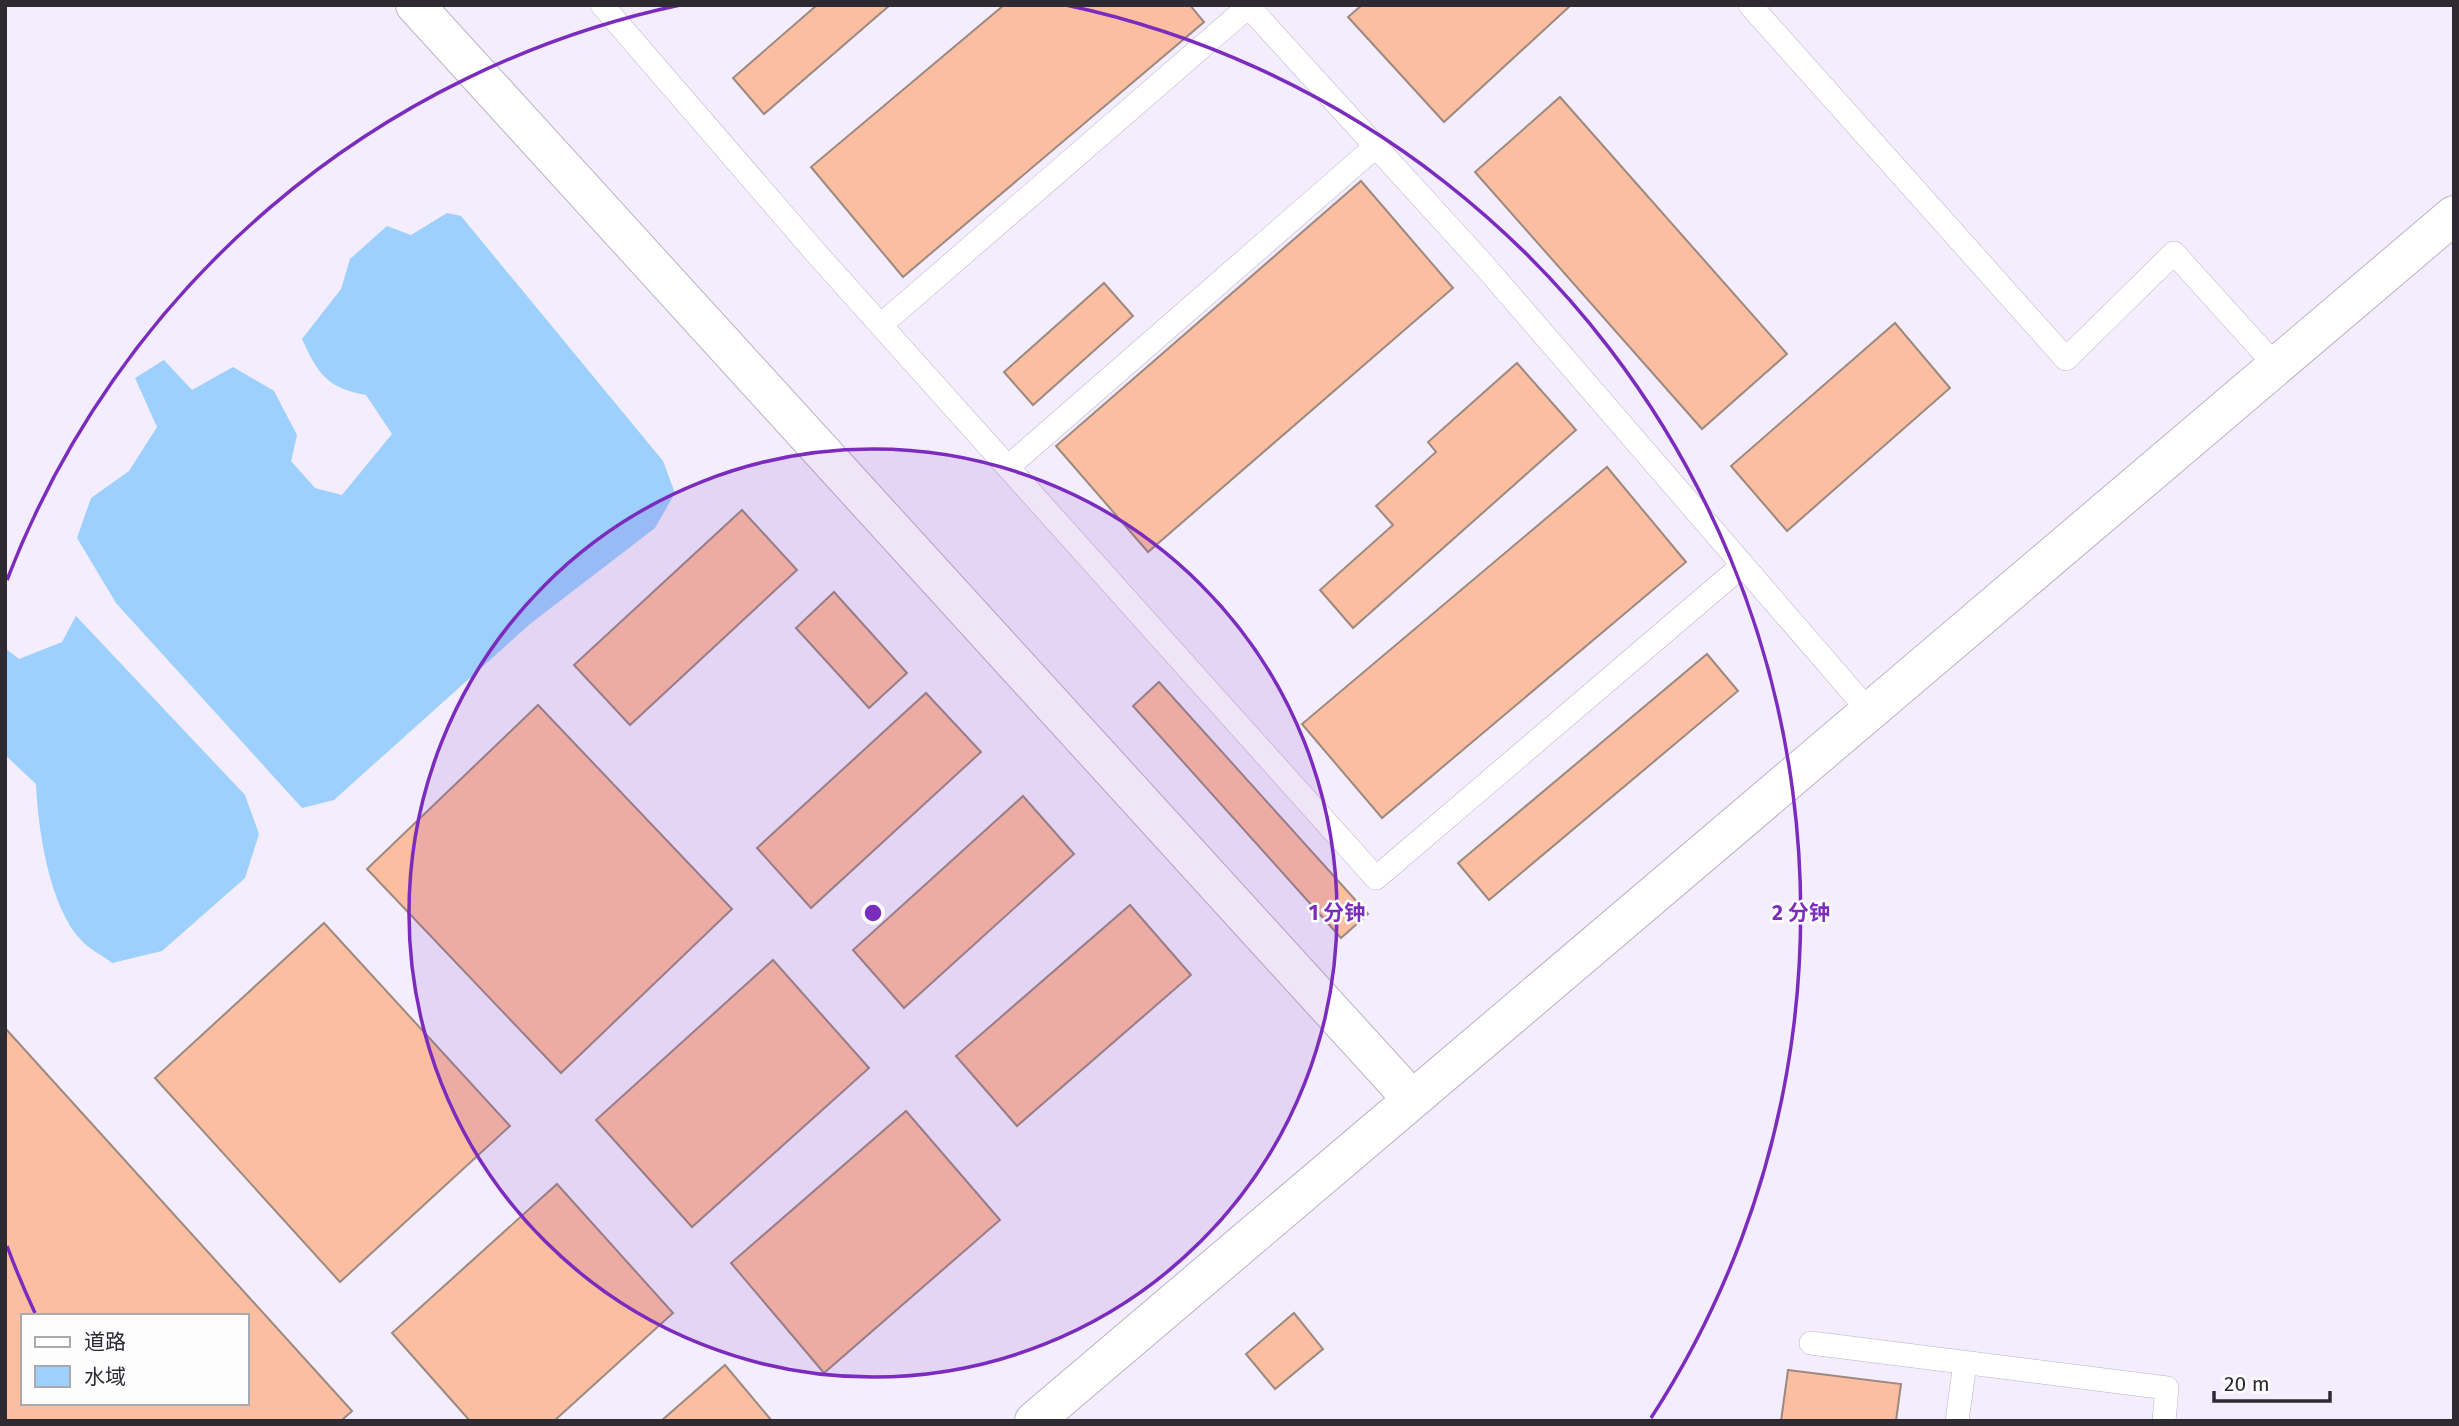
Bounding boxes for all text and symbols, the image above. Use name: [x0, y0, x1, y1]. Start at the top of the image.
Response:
text: 1 分钟: [1309, 900, 1365, 926]
text: 2 分钟: [1772, 900, 1830, 926]
centre of rings: [861, 901, 885, 925]
legend: [21, 1314, 248, 1405]
text: 道路: [84, 1329, 126, 1355]
scale bar: [2214, 1360, 2330, 1404]
text: 水域: [84, 1364, 126, 1390]
text: 20 m: [2224, 1371, 2270, 1397]

